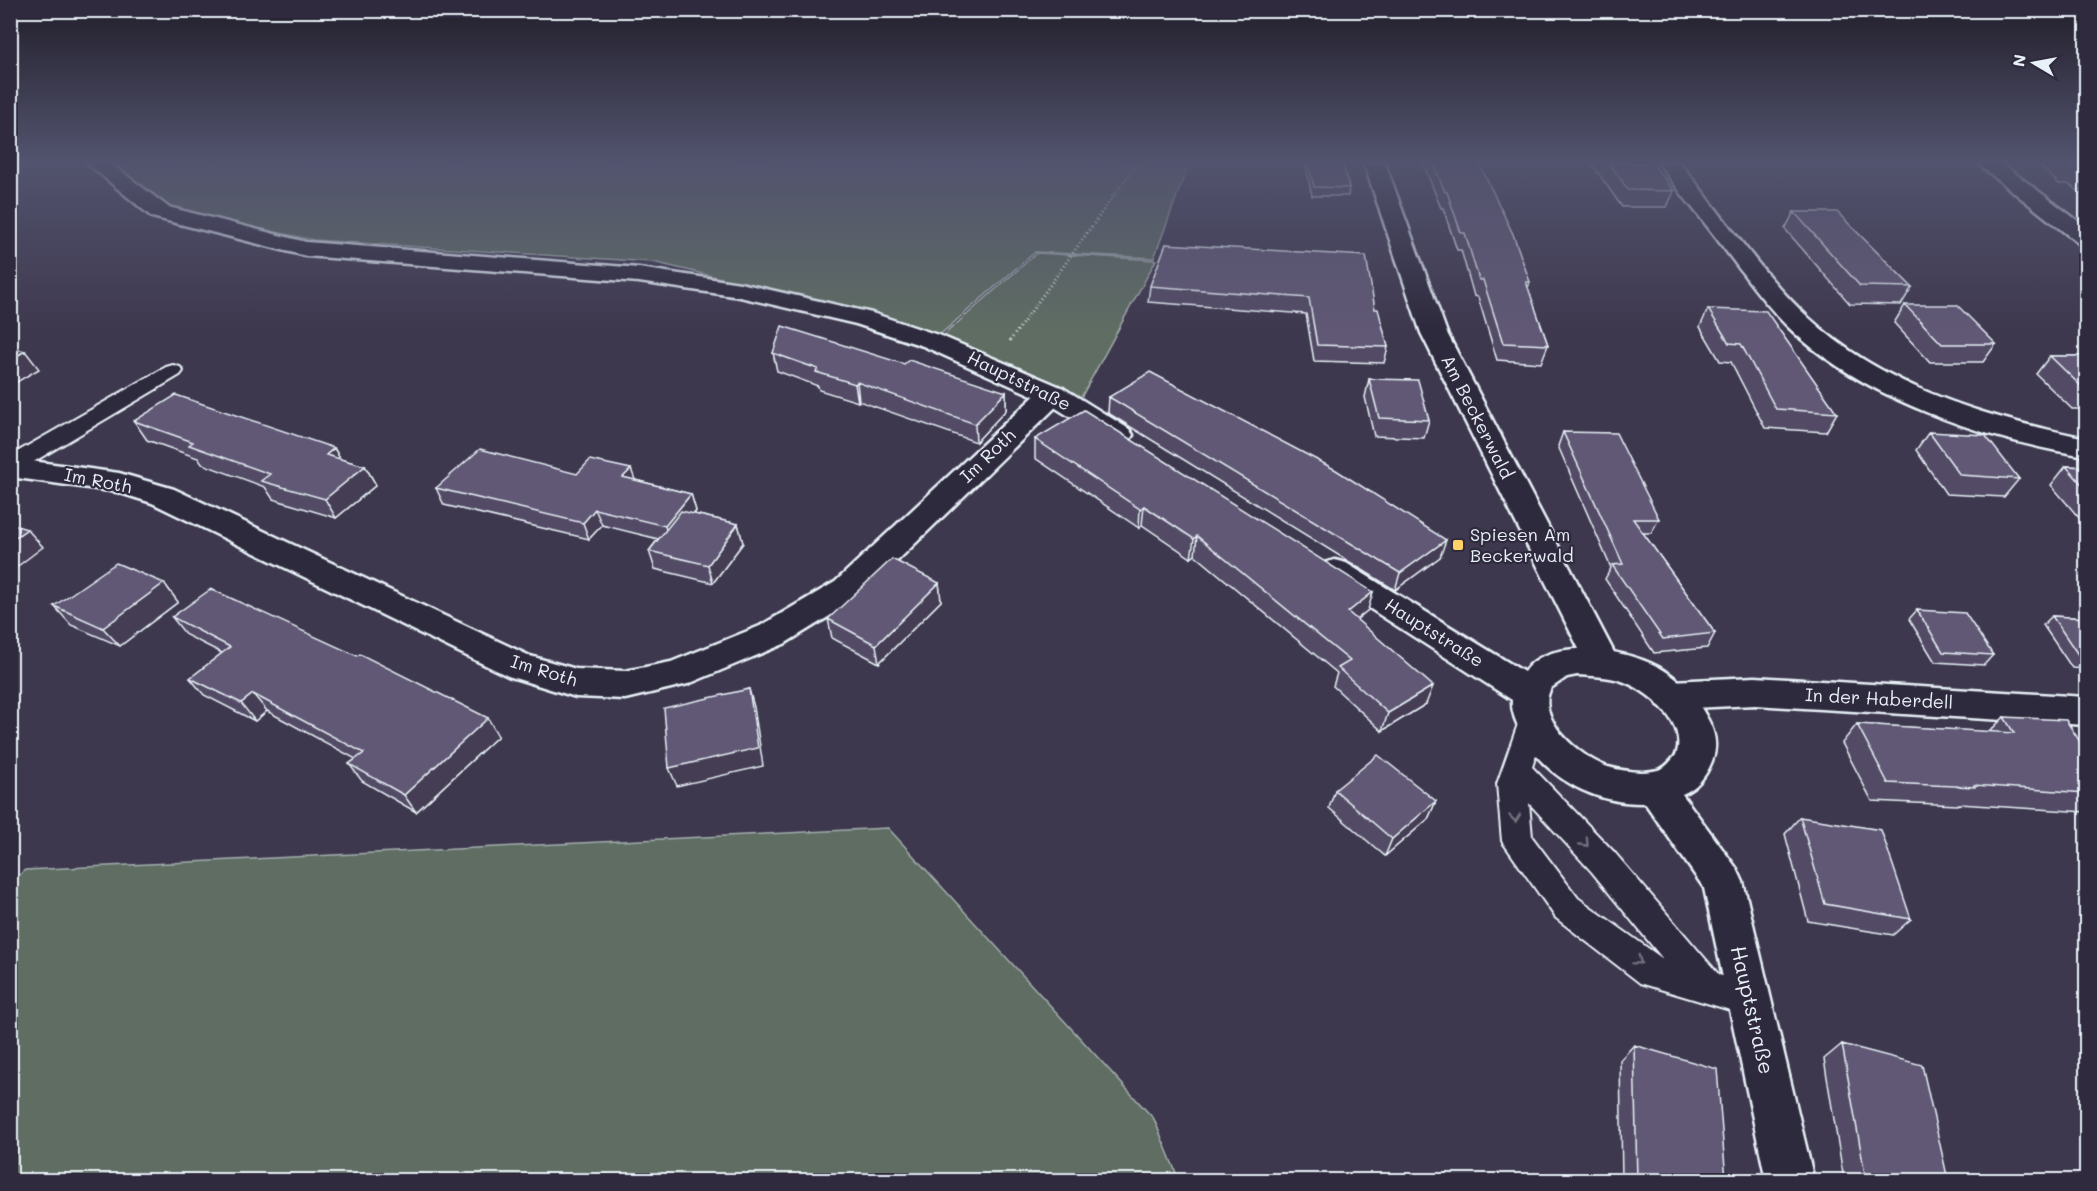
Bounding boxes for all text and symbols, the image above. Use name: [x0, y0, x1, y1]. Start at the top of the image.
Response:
north arrow: [2004, 33, 2064, 93]
text: N: [2007, 52, 2030, 68]
street label: Hauptstraße: [964, 345, 1075, 416]
street label: Am Beckerwald: [1436, 350, 1520, 483]
street label: Im Roth: [954, 423, 1020, 488]
street label: Im Roth: [62, 462, 134, 498]
place label: Spiesen Am Beckerwald: [1470, 522, 1574, 567]
marker: Spiesen Am Beckerwald: [1451, 538, 1465, 552]
street label: Hauptstraße: [1381, 592, 1489, 672]
street label: Im Roth: [508, 649, 580, 692]
street label: In der Haberdell: [1804, 682, 1954, 714]
one-way arrow: [1508, 814, 1521, 823]
one-way arrow: [1578, 836, 1589, 847]
street label: Hauptstraße: [1726, 943, 1781, 1077]
one-way arrow: [1632, 954, 1643, 965]

